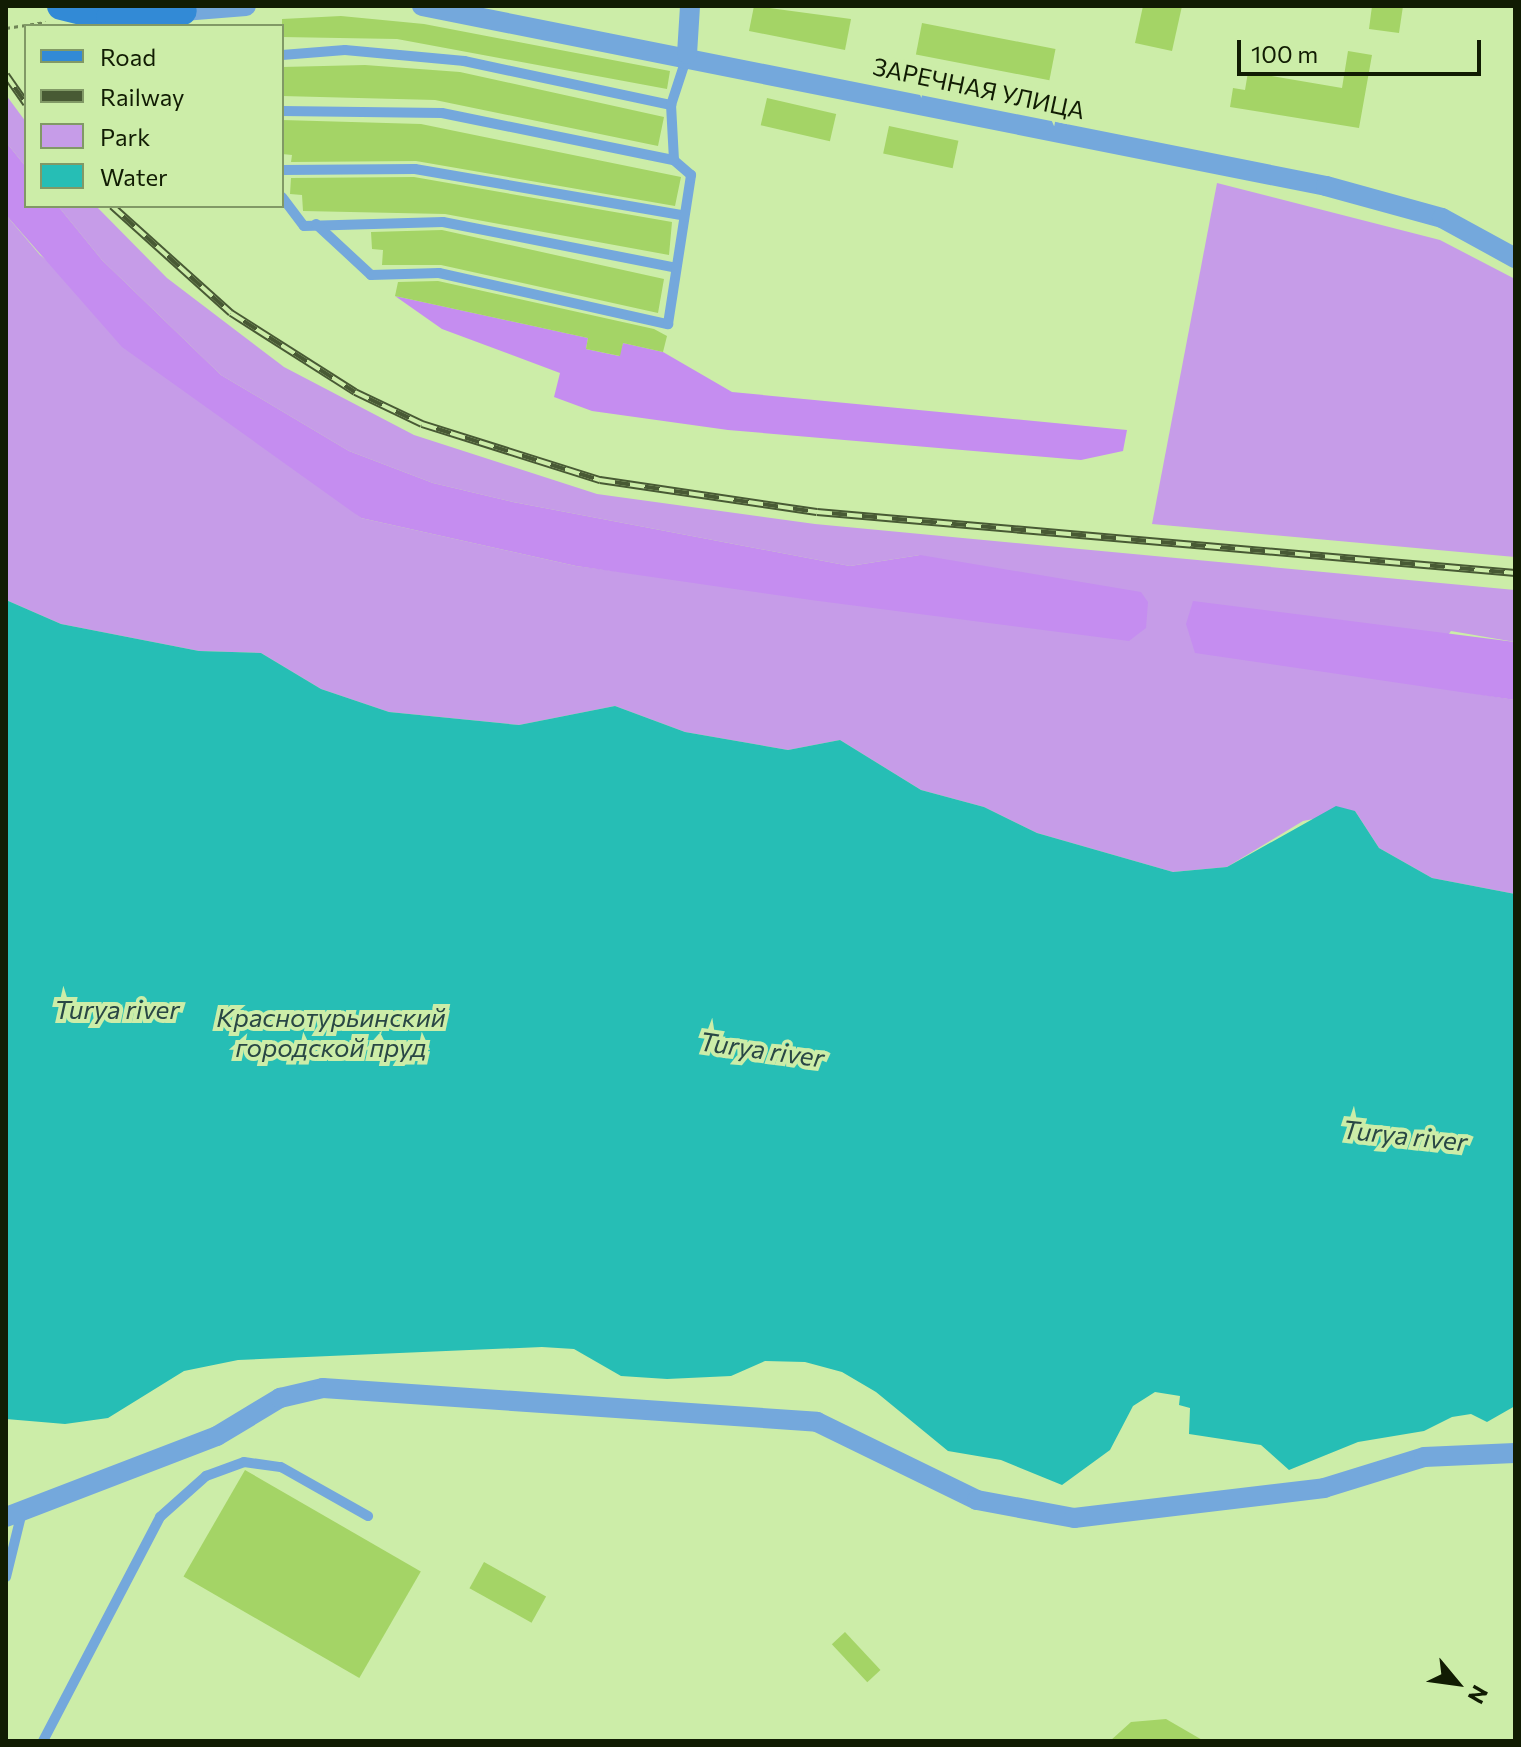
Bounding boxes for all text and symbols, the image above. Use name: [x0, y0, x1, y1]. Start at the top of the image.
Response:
legend: [24, 24, 284, 208]
scale bar: [1241, 24, 1485, 74]
text: 100 m: [1251, 39, 1318, 68]
text: Road: [100, 42, 156, 71]
street label: ЗАРЕЧНАЯ УЛИЦА: [870, 51, 1088, 125]
text: Railway: [100, 82, 185, 111]
text: Park: [100, 122, 150, 151]
text: Water: [100, 162, 168, 191]
water label: Turya river: [54, 993, 180, 1025]
water label: Краснотурьинский городской пруд: [216, 1001, 446, 1062]
water label: Turya river: [698, 1025, 826, 1073]
water label: Turya river: [1341, 1113, 1469, 1157]
north arrow: [1417, 1643, 1497, 1723]
text: N: [1463, 1681, 1494, 1709]

